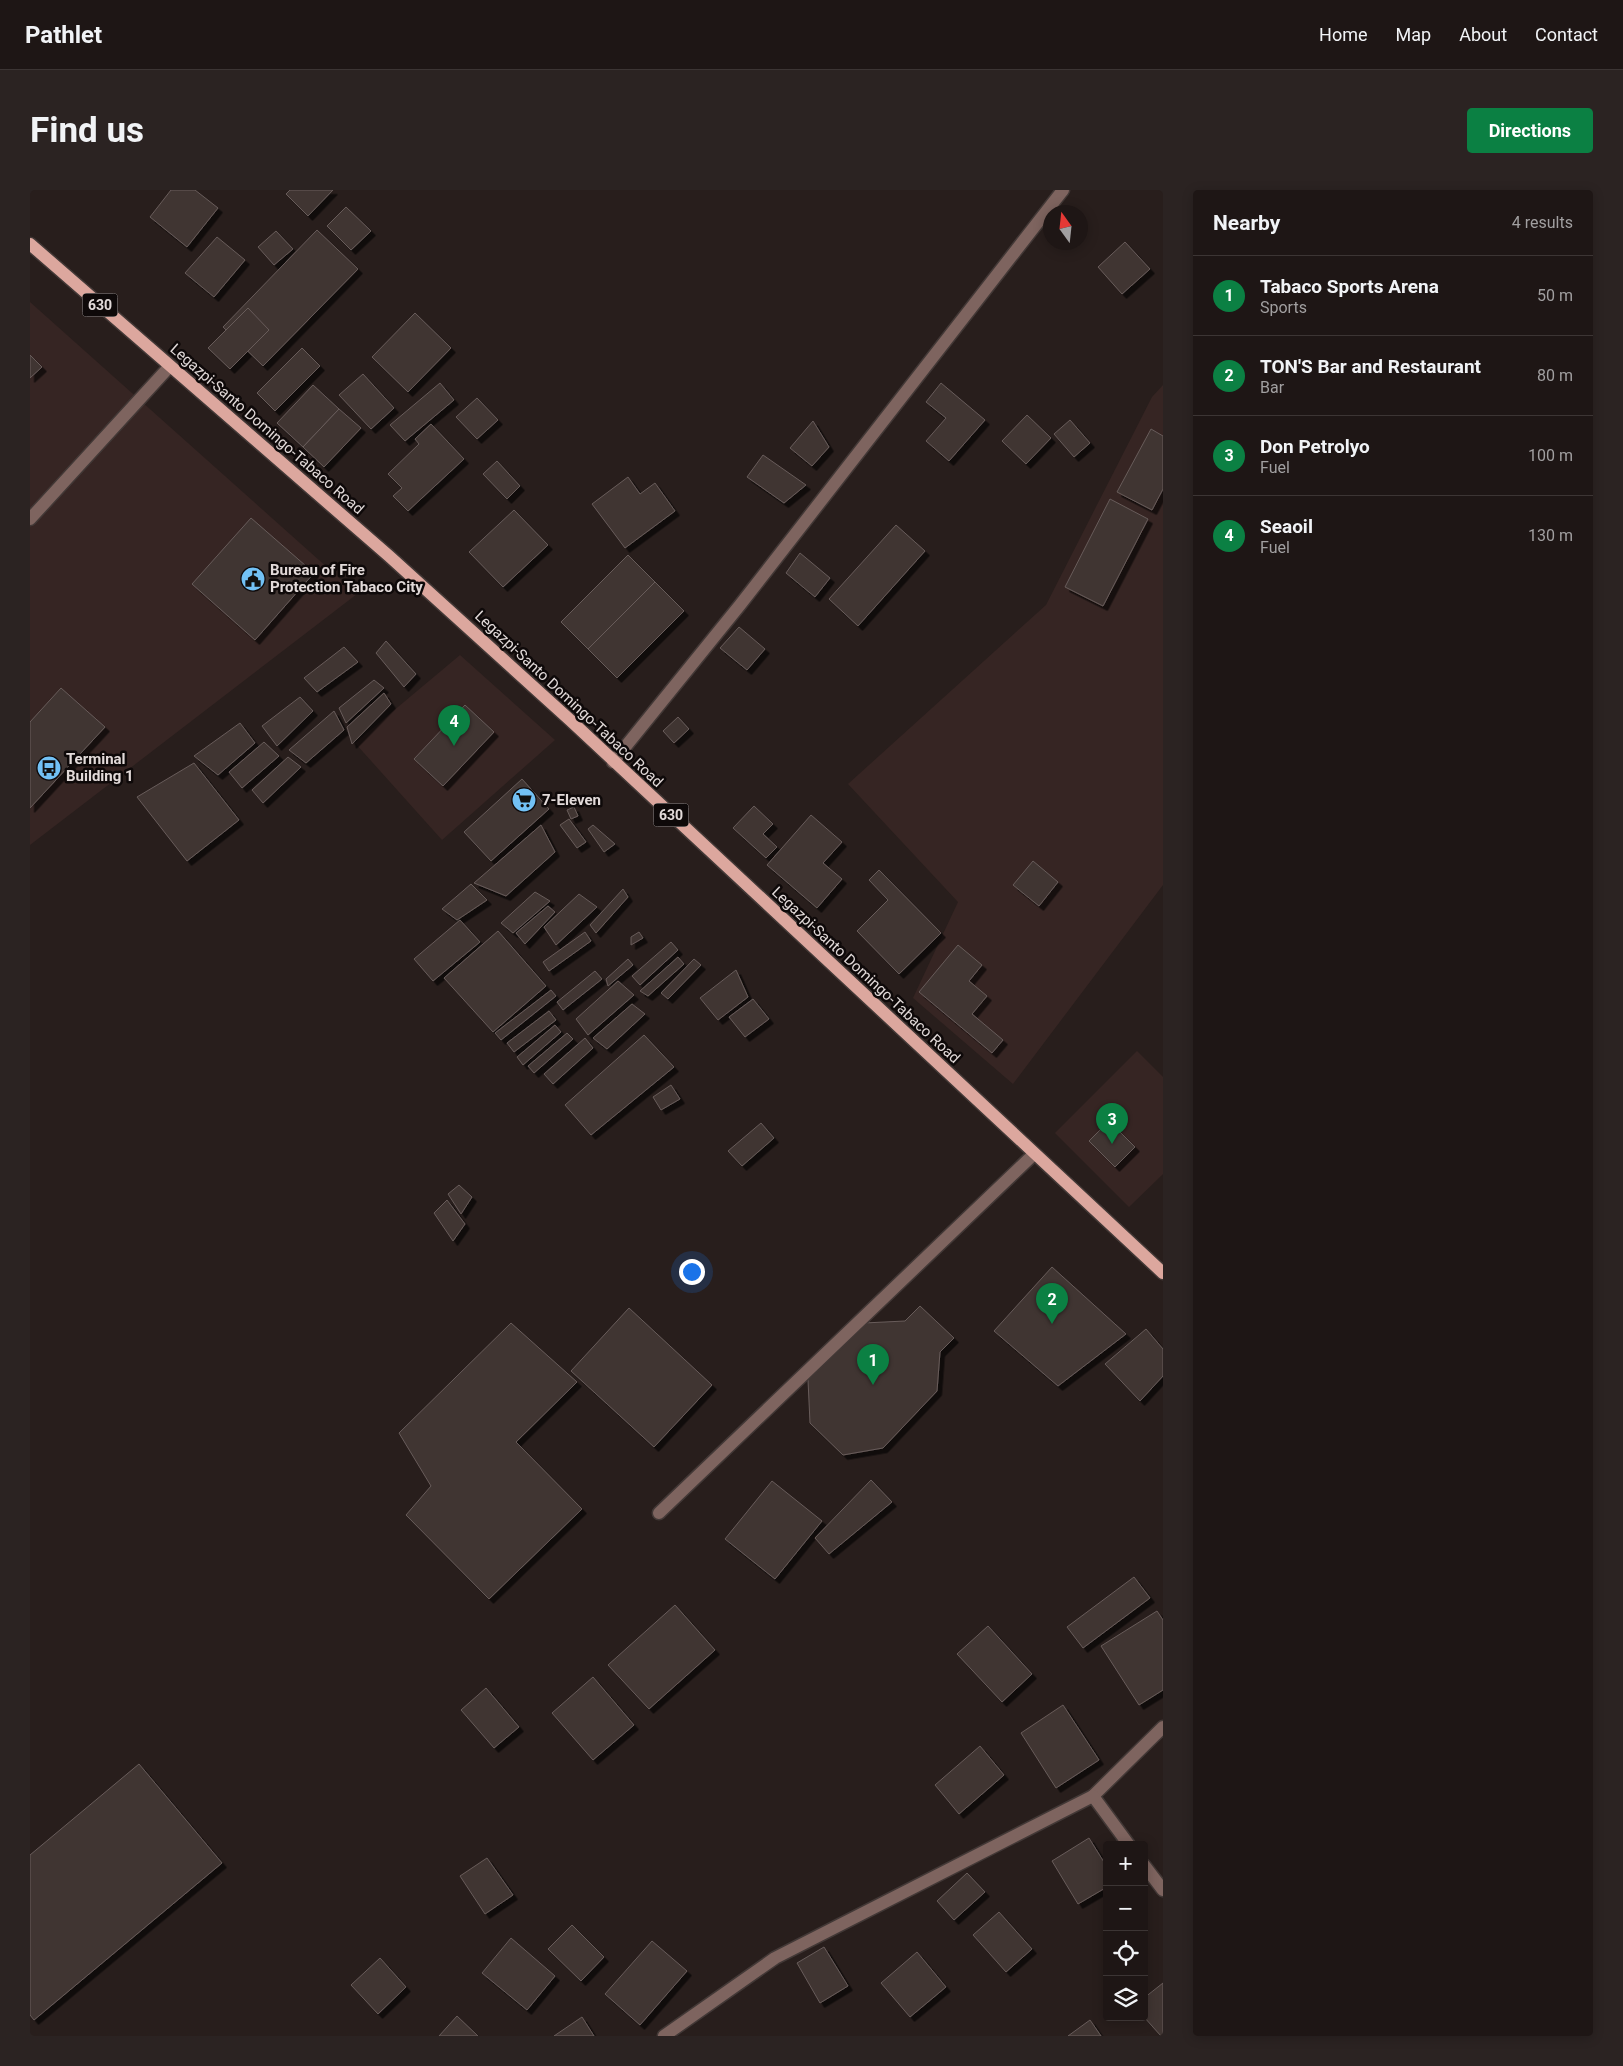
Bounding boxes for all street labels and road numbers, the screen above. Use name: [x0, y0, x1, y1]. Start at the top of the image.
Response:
road number: 630: [82, 294, 118, 316]
street label: Legazpi-Santo Domingo-Tabaco Road: [167, 340, 367, 518]
street label: Legazpi-Santo Domingo-Tabaco Road: [471, 607, 667, 791]
road number: 630: [654, 804, 688, 826]
street label: Legazpi-Santo Domingo-Tabaco Road: [768, 883, 964, 1067]

